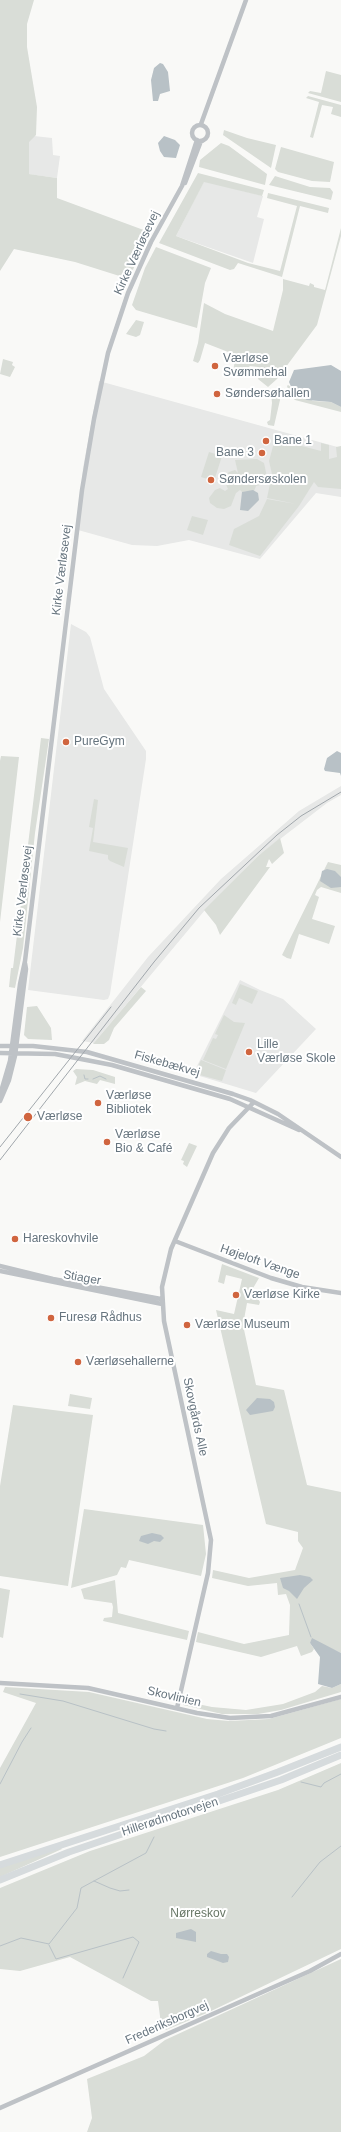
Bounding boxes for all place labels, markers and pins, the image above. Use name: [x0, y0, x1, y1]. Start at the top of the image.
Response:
place label: Værløse Svømmehal: [223, 352, 287, 380]
marker: Værløse Svømmehal: [210, 361, 220, 371]
place label: Søndersøhallen: [225, 387, 310, 401]
marker: Søndersøhallen: [212, 389, 222, 399]
place label: Bane 1: [274, 434, 312, 448]
marker: Bane 1: [261, 436, 271, 446]
place label: Bane 3: [216, 446, 254, 460]
marker: Bane 3: [257, 448, 267, 458]
place label: Søndersøskolen: [219, 473, 306, 487]
marker: Søndersøskolen: [206, 475, 216, 485]
place label: PureGym: [74, 735, 125, 749]
marker: PureGym: [61, 737, 71, 747]
place label: Lille Værløse Skole: [257, 1038, 336, 1066]
marker: Lille Værløse Skole: [244, 1047, 254, 1057]
place label: Værløse Bibliotek: [106, 1089, 151, 1117]
marker: Værløse Bibliotek: [93, 1098, 103, 1108]
place label: Værløse: [37, 1110, 82, 1124]
marker: Værløse: [22, 1111, 34, 1123]
place label: Værløse Bio & Café: [115, 1128, 172, 1156]
marker: Værløse Bio & Café: [102, 1137, 112, 1147]
place label: Hareskovhvile: [23, 1232, 98, 1246]
marker: Hareskovhvile: [10, 1234, 20, 1244]
place label: Værløse Kirke: [244, 1288, 320, 1302]
marker: Værløse Kirke: [231, 1290, 241, 1300]
place label: Furesø Rådhus: [59, 1311, 142, 1325]
marker: Furesø Rådhus: [46, 1313, 56, 1323]
place label: Værløse Museum: [195, 1318, 290, 1332]
marker: Værløse Museum: [182, 1320, 192, 1330]
place label: Værløsehallerne: [86, 1355, 174, 1369]
marker: Værløsehallerne: [73, 1357, 83, 1367]

